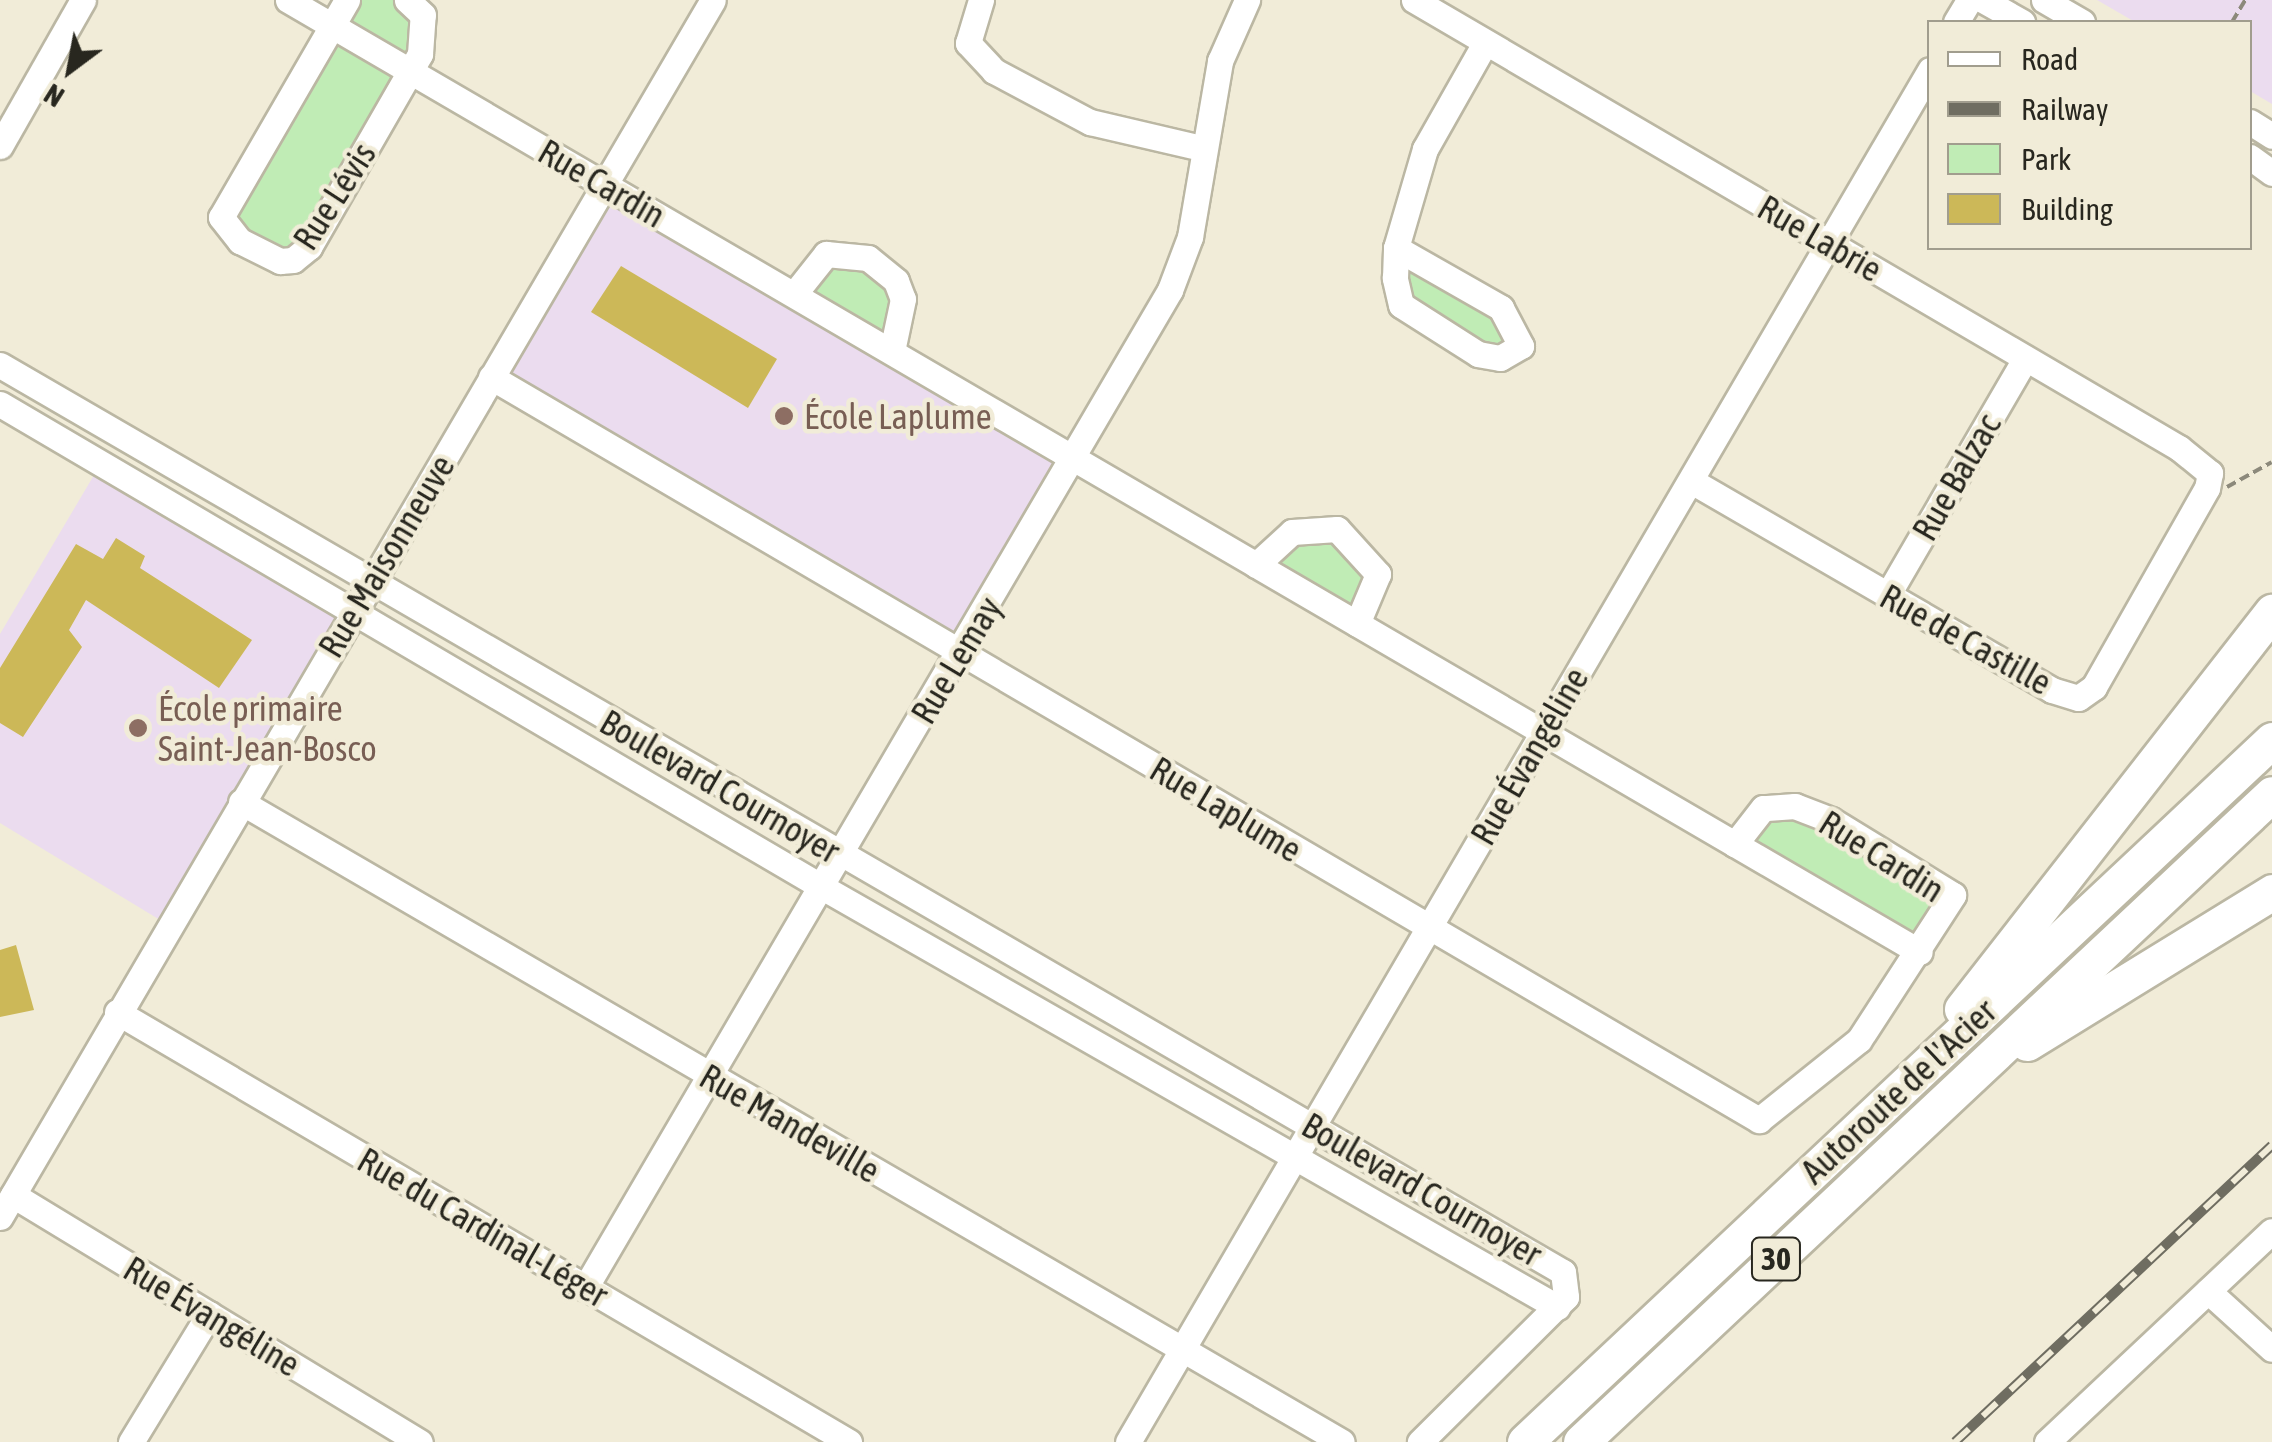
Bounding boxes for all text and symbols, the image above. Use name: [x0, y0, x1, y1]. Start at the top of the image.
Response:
north arrow: [20, 20, 120, 120]
legend: [1927, 20, 2252, 250]
text: Road: [2021, 42, 2078, 76]
text: N: [39, 77, 70, 113]
text: Railway: [2021, 92, 2108, 126]
street label: Rue Cardin: [531, 130, 673, 236]
street label: Rue Lévis: [284, 135, 384, 257]
text: Park: [2021, 142, 2071, 176]
street label: Rue Labrie: [1751, 186, 1889, 290]
text: Building: [2021, 192, 2113, 226]
place label: École Laplume: [804, 395, 992, 437]
marker: École Laplume: [773, 405, 795, 427]
street label: Rue Balzac: [1903, 406, 2009, 548]
street label: Rue Maisonneuve: [309, 447, 463, 665]
street label: Rue de Castille: [1873, 575, 2059, 703]
street label: Rue Lemay: [902, 589, 1010, 731]
street label: Rue Évangéline: [1461, 660, 1597, 852]
place label: École primaire Saint-Jean-Bosco: [158, 687, 377, 769]
street label: Boulevard Cournoyer: [593, 700, 847, 872]
marker: École primaire Saint-Jean-Bosco: [127, 717, 149, 739]
street label: Rue Laplume: [1143, 748, 1309, 870]
street label: Rue Cardin: [1812, 801, 1952, 911]
street label: Autoroute de l'Acier: [1792, 990, 2004, 1192]
street label: Rue Mandeville: [693, 1055, 887, 1191]
street label: Boulevard Cournoyer: [1295, 1103, 1549, 1275]
street label: Rue du Cardinal-Léger: [351, 1138, 615, 1316]
road number: 30: [1748, 1232, 1804, 1286]
street label: Rue Évangéline: [116, 1247, 308, 1385]

